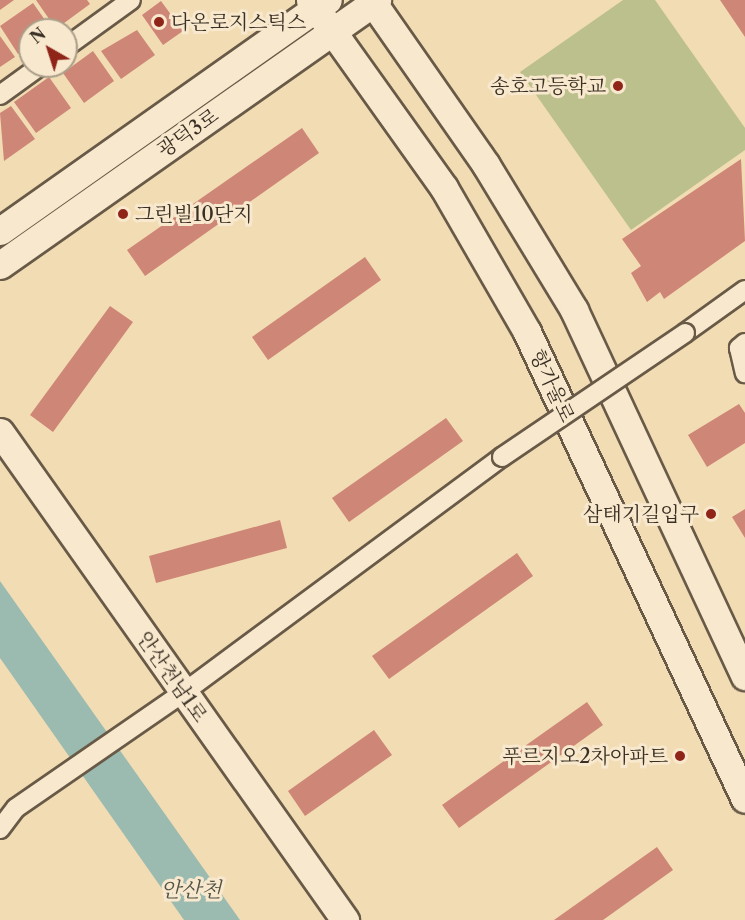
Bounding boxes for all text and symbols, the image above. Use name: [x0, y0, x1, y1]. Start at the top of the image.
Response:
place label: 다온로지스틱스: [171, 10, 306, 34]
marker: 다온로지스틱스: [152, 15, 166, 29]
north arrow: [18, 18, 78, 78]
text: N: [26, 23, 50, 48]
place label: 송호고등학교: [490, 74, 606, 98]
marker: 송호고등학교: [611, 79, 625, 93]
street label: 광덕3로: [153, 103, 223, 163]
place label: 그린빌10단지: [135, 202, 253, 226]
marker: 그린빌10단지: [116, 207, 130, 221]
street label: 항가울로: [525, 346, 579, 426]
place label: 삼태기길입구: [583, 502, 699, 526]
marker: 삼태기길입구: [704, 507, 718, 521]
street label: 안산천남1로: [132, 627, 212, 727]
place label: 푸르지오2차아파트: [502, 744, 668, 768]
marker: 푸르지오2차아파트: [673, 749, 687, 763]
water label: 안산천: [161, 877, 221, 903]

